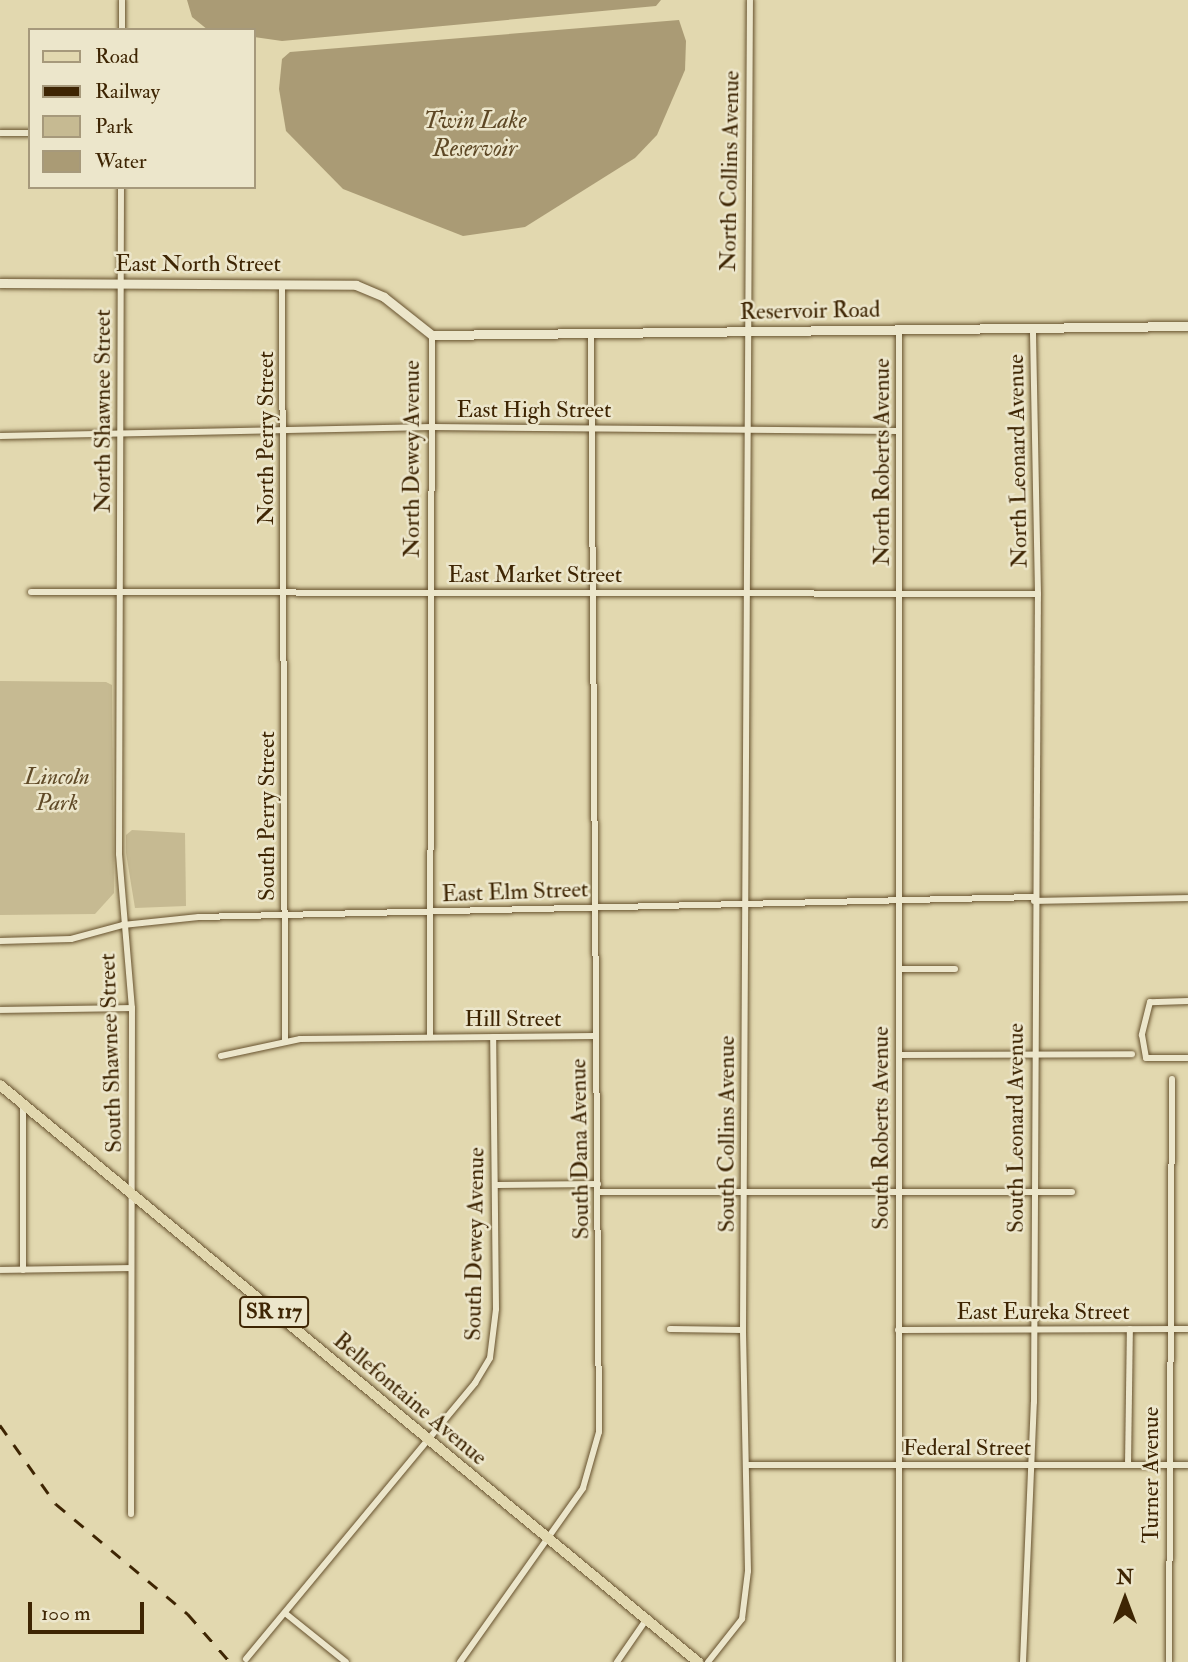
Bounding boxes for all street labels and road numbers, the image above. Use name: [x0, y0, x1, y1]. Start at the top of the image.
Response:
street label: North Collins Avenue: [714, 70, 746, 272]
street label: East North Street: [115, 250, 281, 278]
street label: Reservoir Road: [739, 296, 881, 326]
street label: North Shawnee Street: [89, 309, 117, 513]
street label: North Perry Street: [252, 351, 280, 525]
street label: North Leonard Avenue: [1002, 354, 1034, 568]
street label: North Roberts Avenue: [868, 358, 896, 566]
street label: North Dewey Avenue: [398, 360, 426, 558]
street label: East High Street: [457, 396, 611, 424]
street label: East Market Street: [448, 561, 622, 589]
street label: South Perry Street: [253, 731, 281, 901]
street label: East Elm Street: [441, 876, 589, 908]
street label: South Shawnee Street: [94, 953, 128, 1153]
street label: Hill Street: [464, 1005, 562, 1033]
street label: South Leonard Avenue: [1002, 1023, 1030, 1233]
street label: South Roberts Avenue: [867, 1026, 895, 1230]
street label: South Collins Avenue: [713, 1036, 741, 1232]
street label: South Dana Avenue: [565, 1058, 595, 1240]
street label: South Dewey Avenue: [460, 1147, 490, 1341]
road number: SR 117: [239, 1294, 309, 1330]
street label: East Eureka Street: [956, 1298, 1130, 1326]
street label: Bellefontaine Avenue: [328, 1327, 492, 1471]
street label: Turner Avenue: [1137, 1407, 1165, 1543]
street label: Federal Street: [903, 1434, 1031, 1462]

